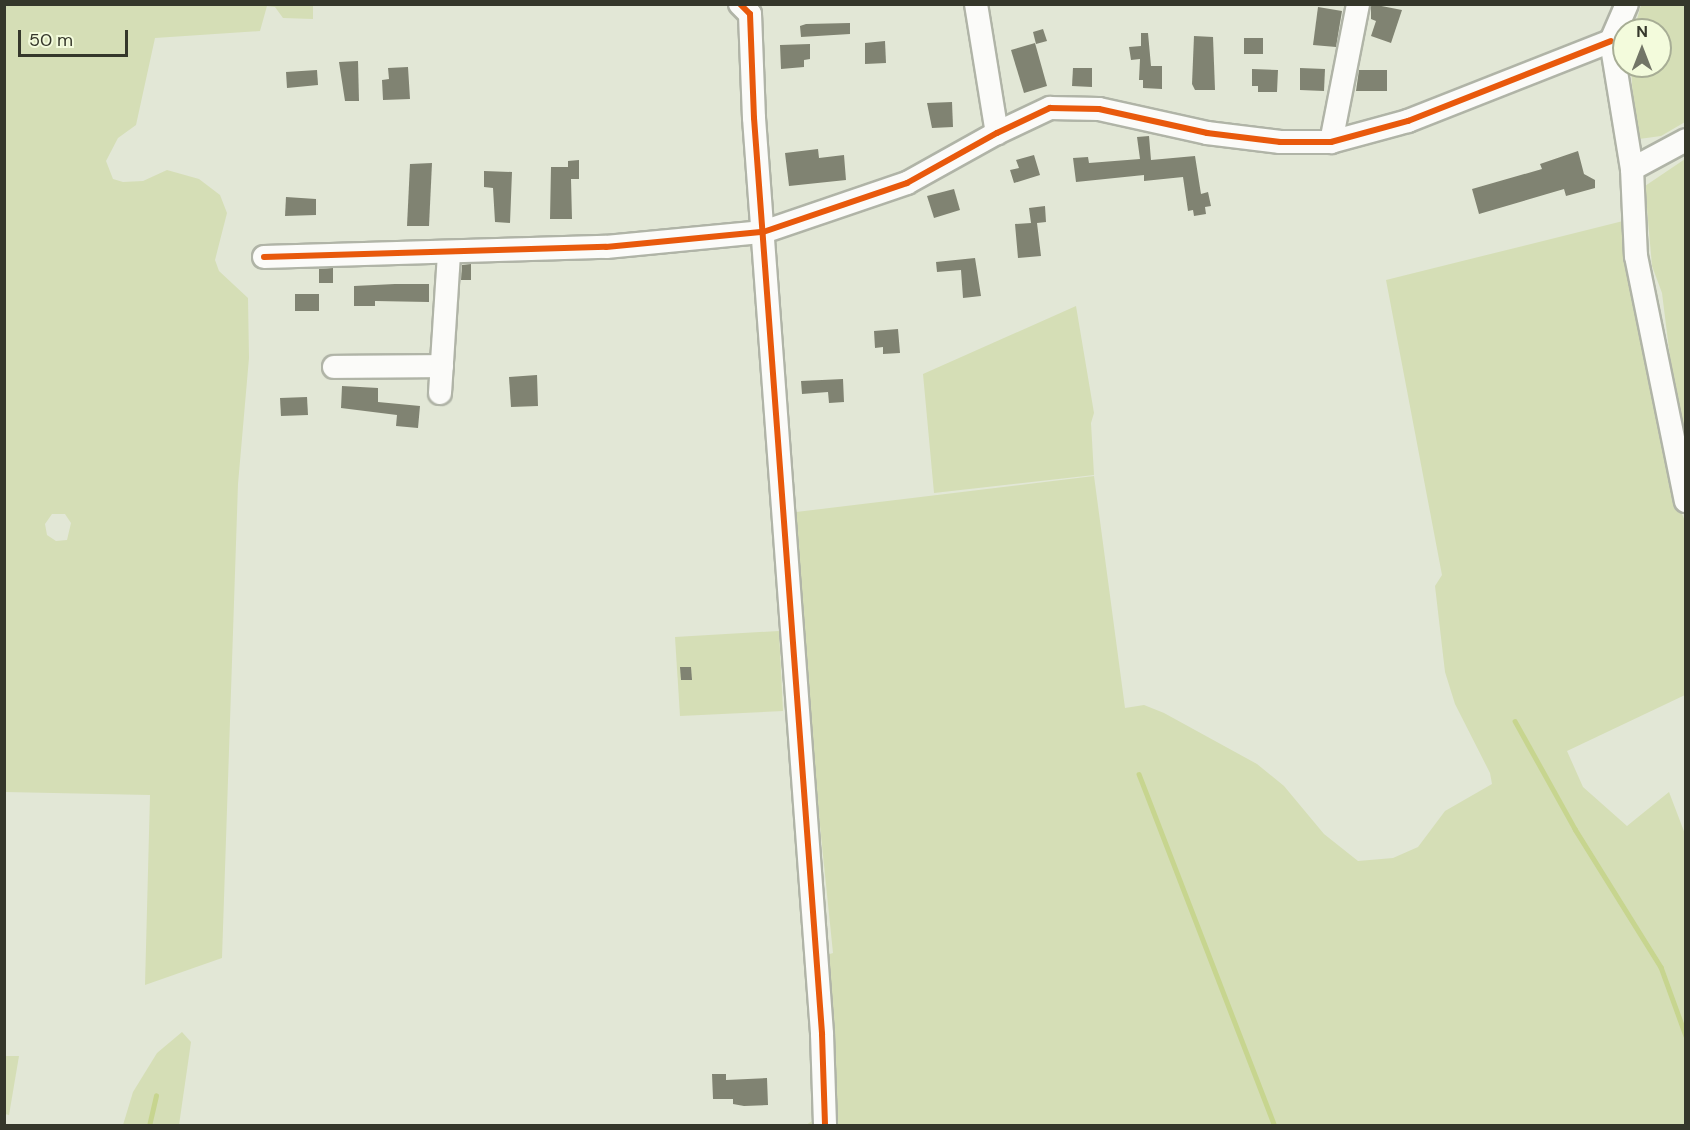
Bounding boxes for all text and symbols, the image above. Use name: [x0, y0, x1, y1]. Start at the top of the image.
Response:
scale bar: [21, 18, 130, 56]
north arrow: [1612, 18, 1672, 78]
text: N: [1636, 21, 1648, 42]
text: 50 m: [29, 28, 73, 52]

